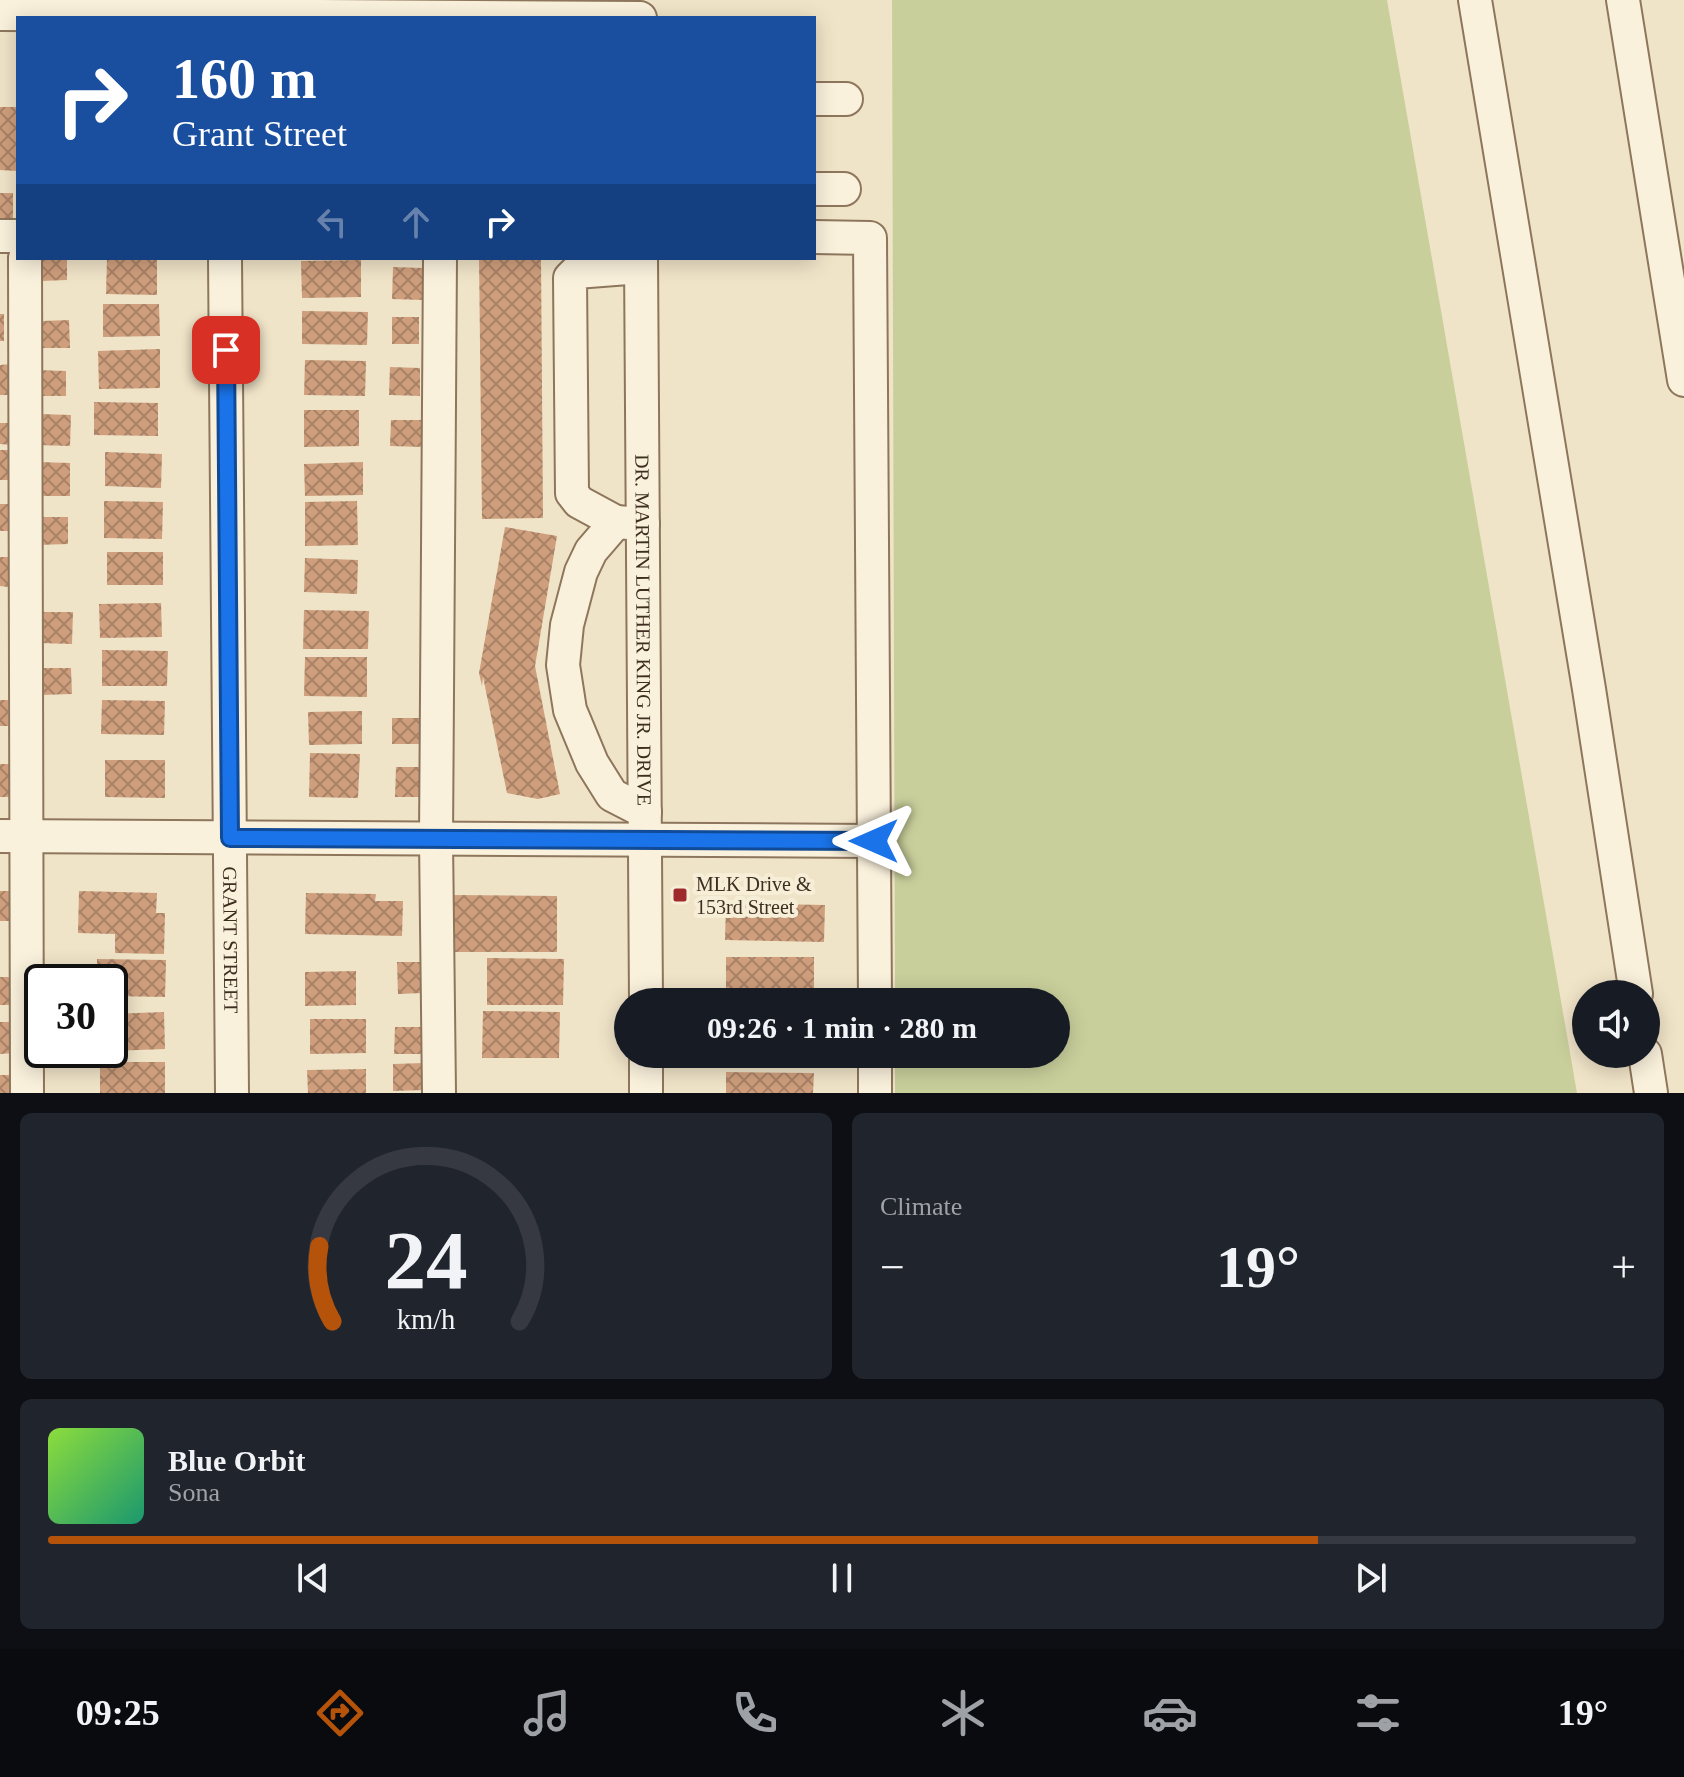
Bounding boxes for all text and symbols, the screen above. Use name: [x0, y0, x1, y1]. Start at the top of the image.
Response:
icon: right: [40, 48, 144, 152]
text: 160 m: [172, 48, 317, 110]
text: Grant Street: [172, 114, 347, 154]
icon: left: [310, 200, 354, 244]
icon: ahead: [394, 200, 438, 244]
icon: right: [478, 200, 522, 244]
pin: [192, 316, 260, 384]
icon: arrive: [204, 328, 248, 372]
street label: DR. MARTIN LUTHER KING JR. DRIVE: [631, 454, 656, 806]
position arrow: [832, 799, 916, 883]
street label: GRANT STREET: [219, 866, 242, 1014]
place label: MLK Drive & 153rd Street: [696, 873, 812, 918]
marker: MLK Drive & 153rd Street: [671, 886, 689, 904]
speed limit sign: 30: [24, 964, 128, 1068]
map controls: [1572, 980, 1660, 1068]
button: sound: [1572, 980, 1660, 1068]
text: 09:26 · 1 min · 280 m: [707, 1011, 977, 1044]
text: Climate: [880, 1192, 962, 1221]
text: 24: [384, 1214, 468, 1306]
text: 19°: [1216, 1234, 1300, 1300]
text: −: [880, 1243, 905, 1292]
text: +: [1611, 1243, 1636, 1292]
text: km/h: [397, 1304, 455, 1335]
text: Blue Orbit: [168, 1444, 306, 1477]
text: Sona: [168, 1478, 220, 1507]
icon: previous: [291, 1556, 335, 1600]
icon: pause: [820, 1556, 864, 1600]
icon: next: [1349, 1556, 1393, 1600]
icon: directions: [312, 1685, 368, 1741]
icon: music: [519, 1685, 575, 1741]
icon: phone: [727, 1685, 783, 1741]
icon: climate: [935, 1685, 991, 1741]
icon: car: [1142, 1685, 1198, 1741]
icon: filters: [1350, 1685, 1406, 1741]
text: 09:25: [76, 1693, 160, 1733]
text: 19°: [1558, 1693, 1608, 1733]

